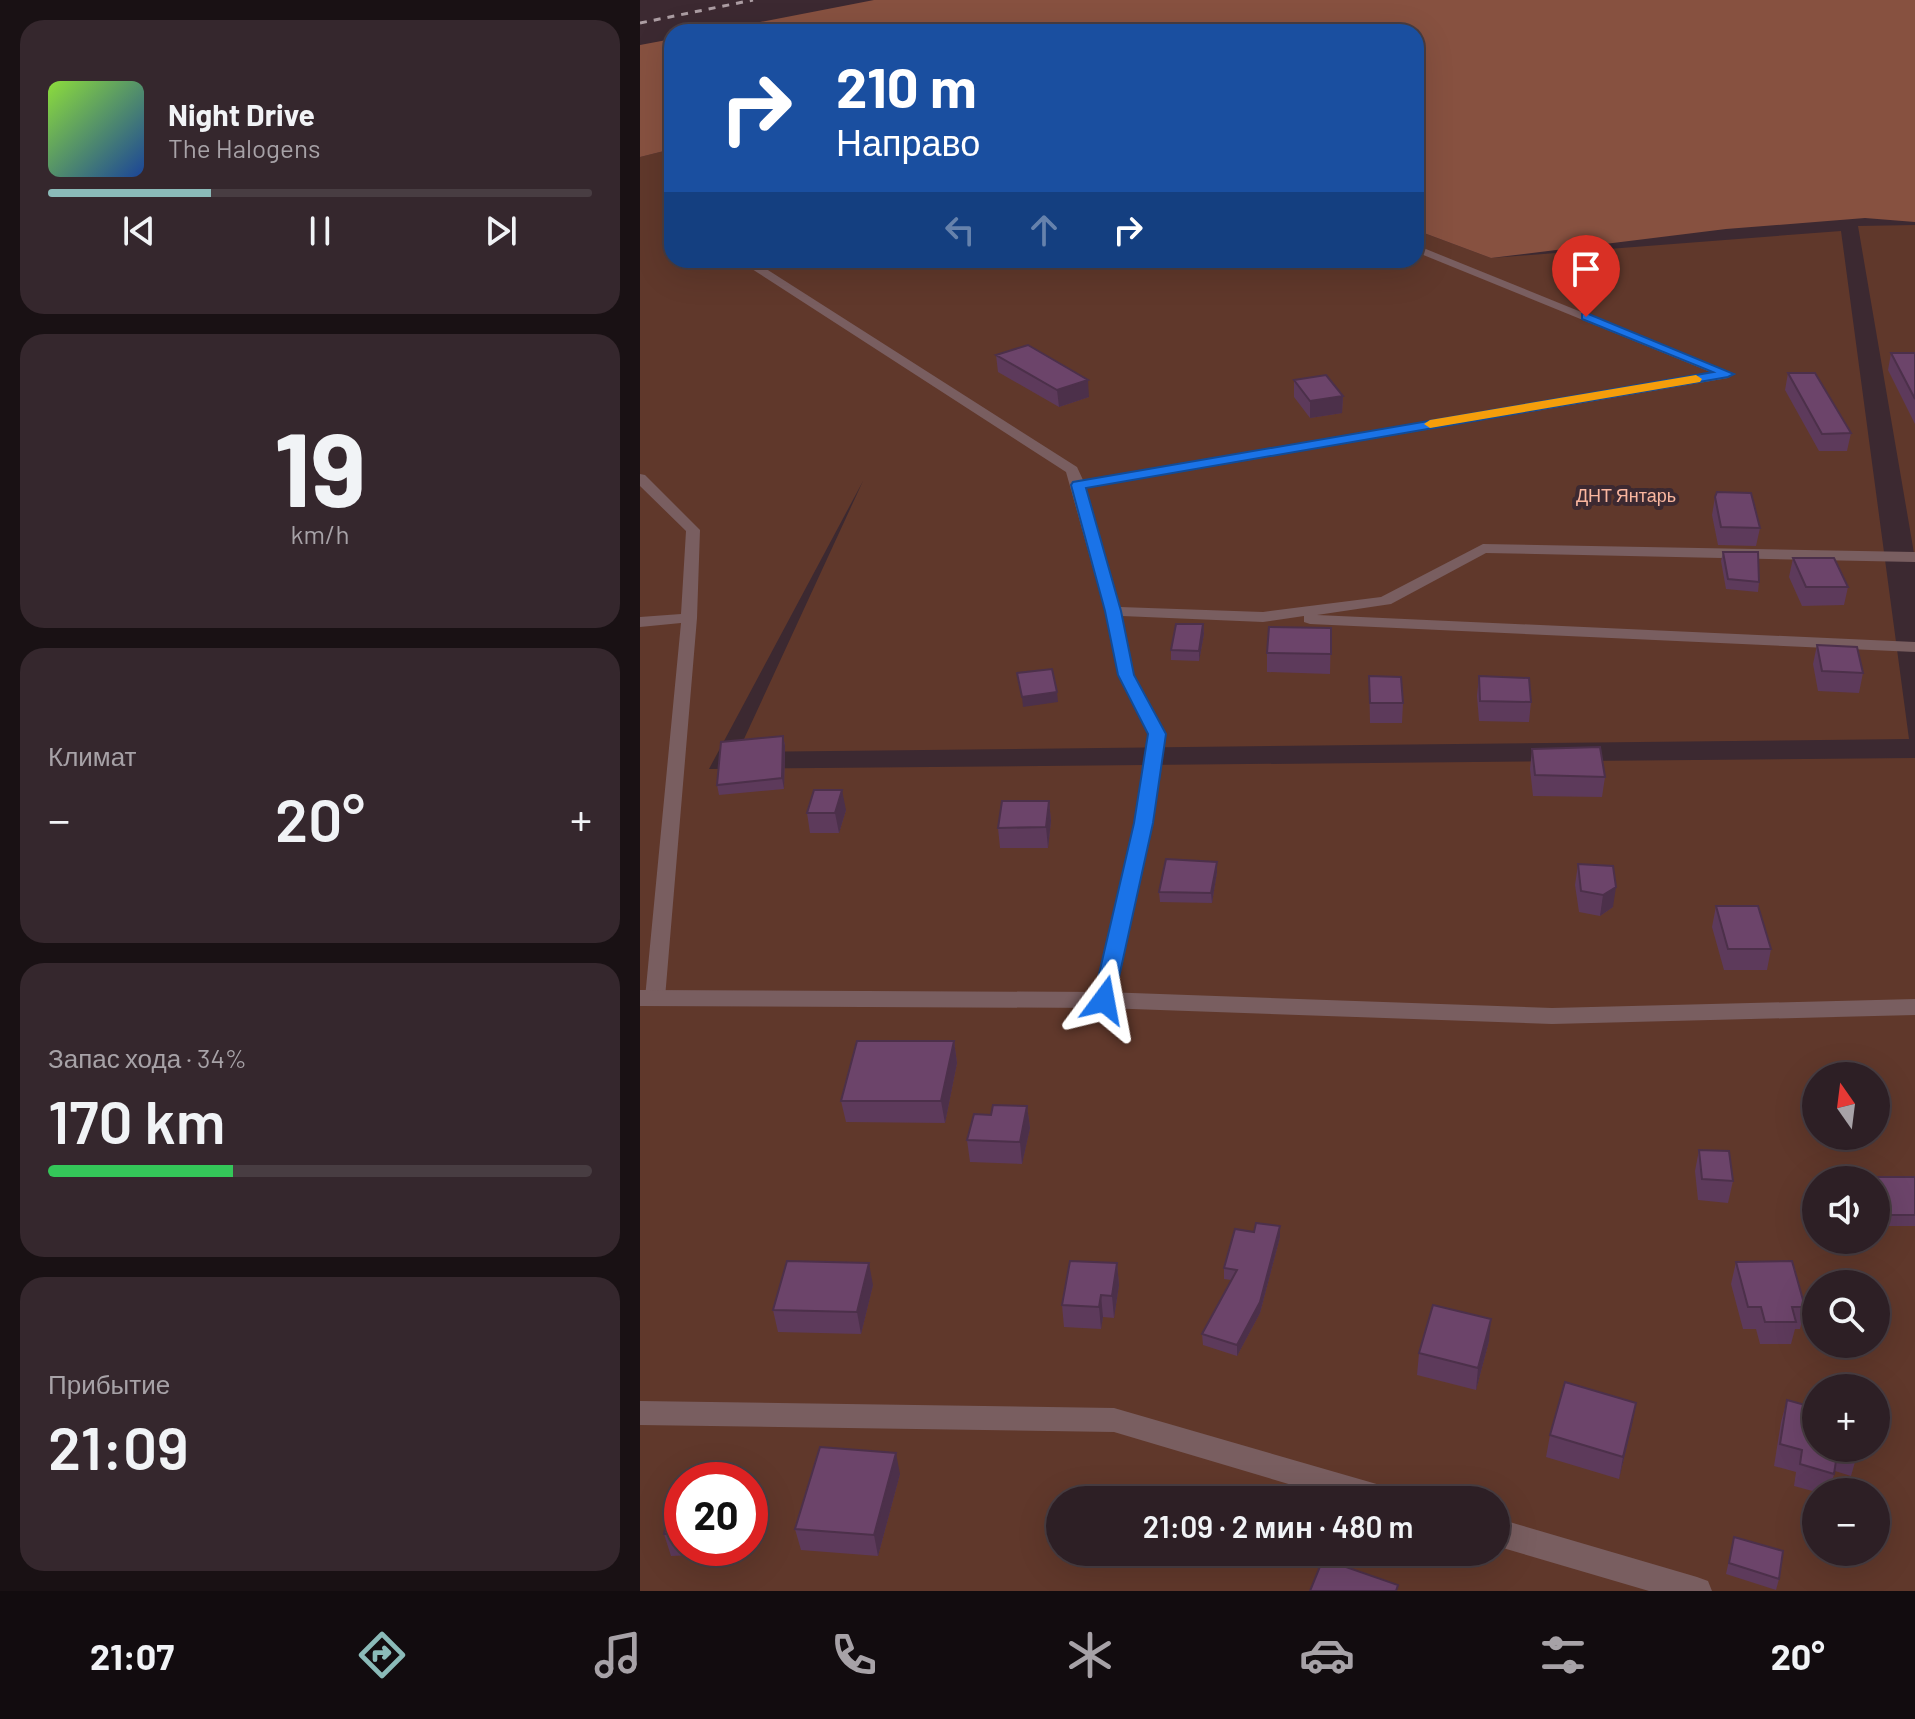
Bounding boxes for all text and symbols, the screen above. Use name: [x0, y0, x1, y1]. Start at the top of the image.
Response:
text: 210 m: [836, 52, 977, 119]
icon: right: [704, 56, 808, 160]
text: Night Drive: [168, 96, 315, 132]
text: Направо: [836, 120, 980, 163]
text: The Halogens: [168, 132, 320, 163]
icon: left: [938, 208, 982, 252]
icon: ahead: [1022, 208, 1066, 252]
icon: right: [1106, 208, 1150, 252]
icon: previous: [117, 209, 161, 253]
icon: pause: [298, 209, 342, 253]
icon: next: [479, 209, 523, 253]
pin: [1552, 235, 1620, 317]
icon: arrive: [1564, 247, 1608, 291]
text: 19: [274, 403, 366, 528]
park label: ДНТ Янтарь: [1576, 484, 1676, 506]
text: km/h: [291, 518, 349, 549]
text: Климат: [48, 740, 137, 771]
text: 20°: [275, 782, 365, 854]
text: −: [48, 792, 70, 845]
text: +: [570, 792, 592, 845]
position arrow: [1062, 958, 1146, 1042]
text: Запас хода · 34%: [48, 1042, 247, 1073]
north arrow: [1802, 1062, 1890, 1150]
map controls: [1802, 1062, 1890, 1566]
text: 170 km: [48, 1084, 226, 1156]
button: sound: [1802, 1166, 1890, 1254]
button: search: [1802, 1270, 1890, 1358]
text: Прибытие: [48, 1368, 170, 1399]
button: +: [1802, 1374, 1890, 1462]
text: 21:09: [48, 1410, 189, 1482]
speed limit sign: 20: [664, 1462, 768, 1566]
button: −: [1802, 1478, 1890, 1566]
text: 21:09 · 2 мин · 480 m: [1143, 1508, 1413, 1544]
icon: directions: [354, 1627, 410, 1683]
icon: music: [590, 1627, 646, 1683]
icon: phone: [826, 1627, 882, 1683]
icon: climate: [1062, 1627, 1118, 1683]
icon: car: [1299, 1627, 1355, 1683]
icon: filters: [1535, 1627, 1591, 1683]
text: 21:07: [90, 1634, 174, 1677]
text: 20°: [1771, 1634, 1825, 1677]

